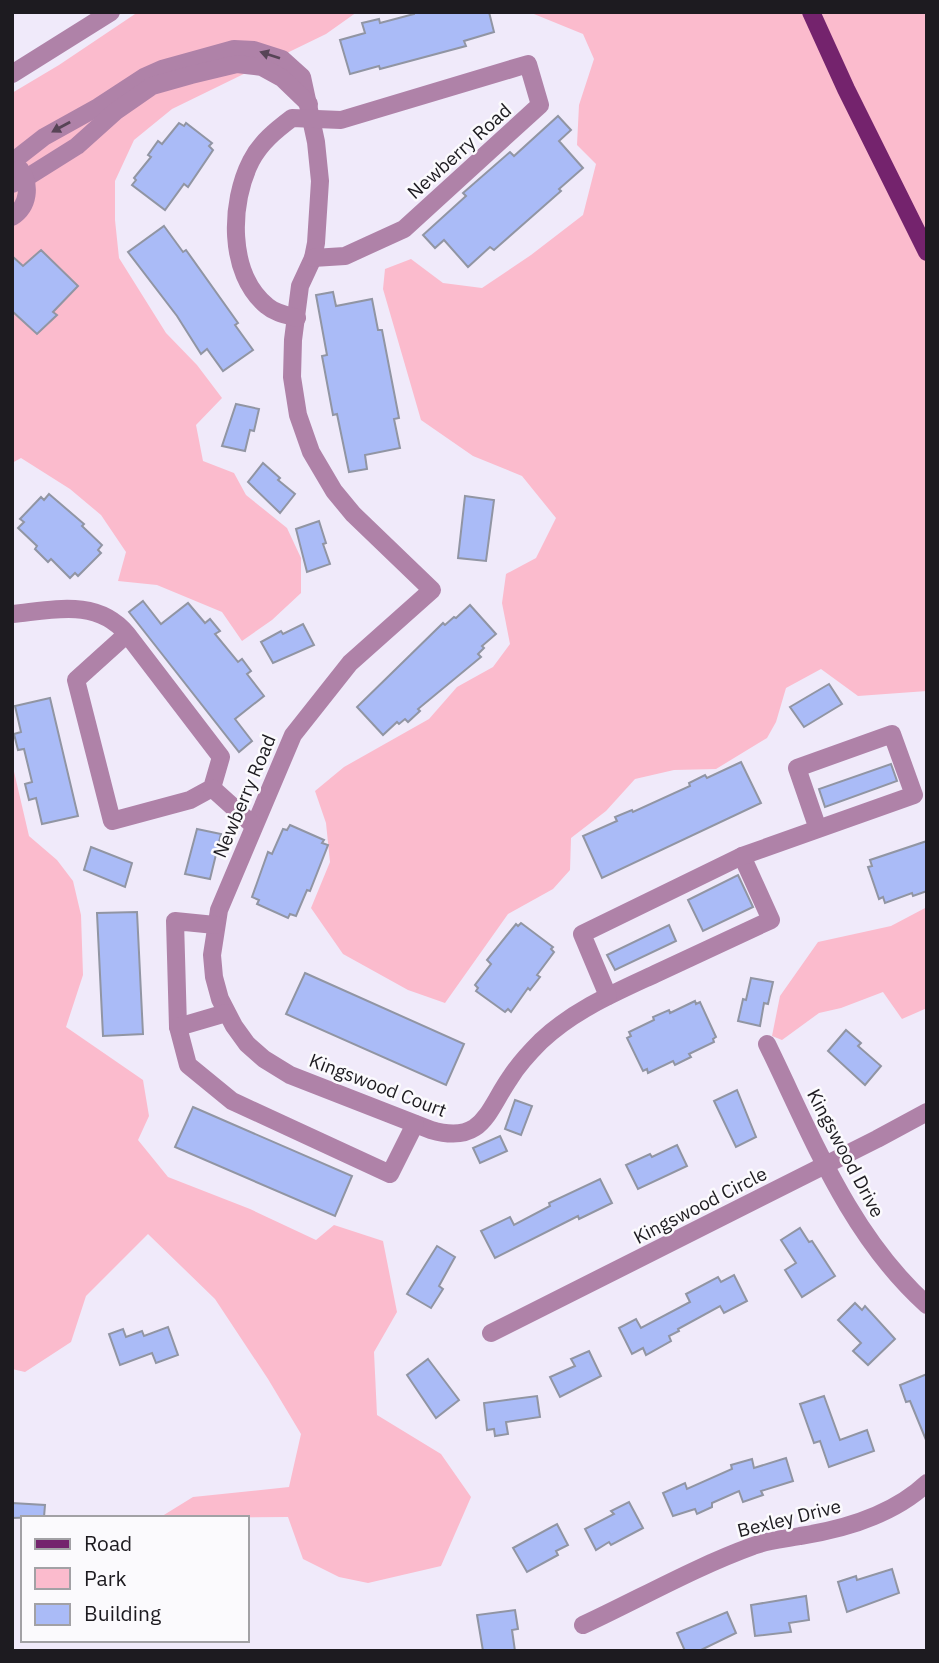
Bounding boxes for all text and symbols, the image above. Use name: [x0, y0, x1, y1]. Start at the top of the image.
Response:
one-way arrow: [259, 49, 280, 59]
street label: Newberry Road: [402, 98, 516, 204]
one-way arrow: [52, 121, 71, 133]
street label: Newberry Road: [207, 731, 281, 861]
street label: Kingswood Court: [306, 1048, 450, 1122]
street label: Kingswood Drive: [802, 1085, 890, 1221]
street label: Kingswood Circle: [629, 1161, 771, 1249]
street label: Bexley Drive: [735, 1494, 843, 1542]
legend: [21, 1516, 248, 1642]
text: Road: [84, 1529, 132, 1557]
text: Park: [84, 1564, 127, 1592]
text: Building: [84, 1599, 161, 1627]

